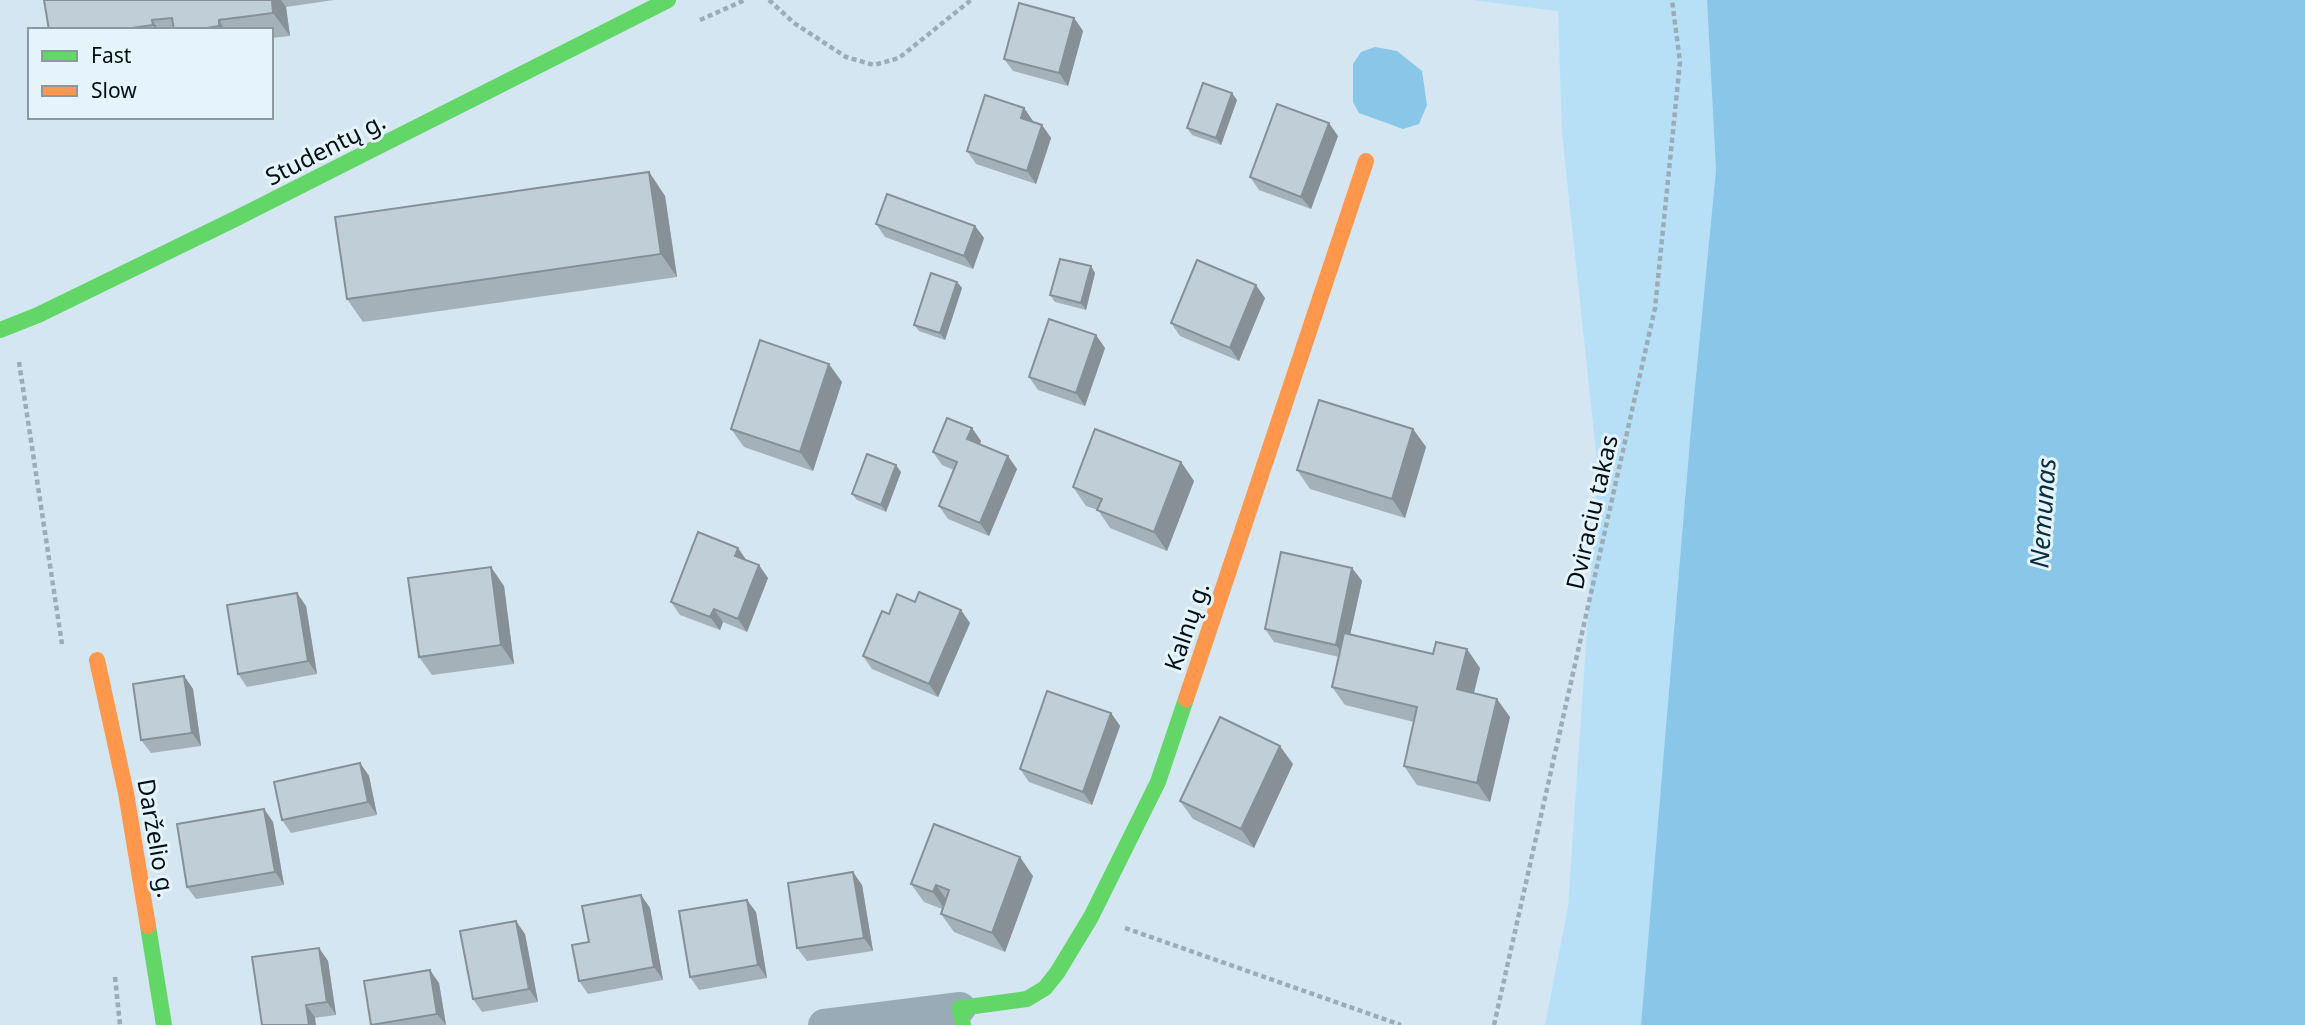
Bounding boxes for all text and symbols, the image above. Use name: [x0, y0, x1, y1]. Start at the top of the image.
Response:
legend: [28, 28, 273, 119]
text: Fast: [91, 41, 132, 69]
text: Slow: [91, 76, 137, 104]
street label: Studentų g.: [259, 104, 391, 192]
street label: Dviraciu takas: [1557, 432, 1625, 592]
water label: Nemunas: [2020, 457, 2064, 569]
street label: Kalnų g.: [1155, 577, 1217, 675]
street label: Darželio g.: [130, 776, 184, 900]

